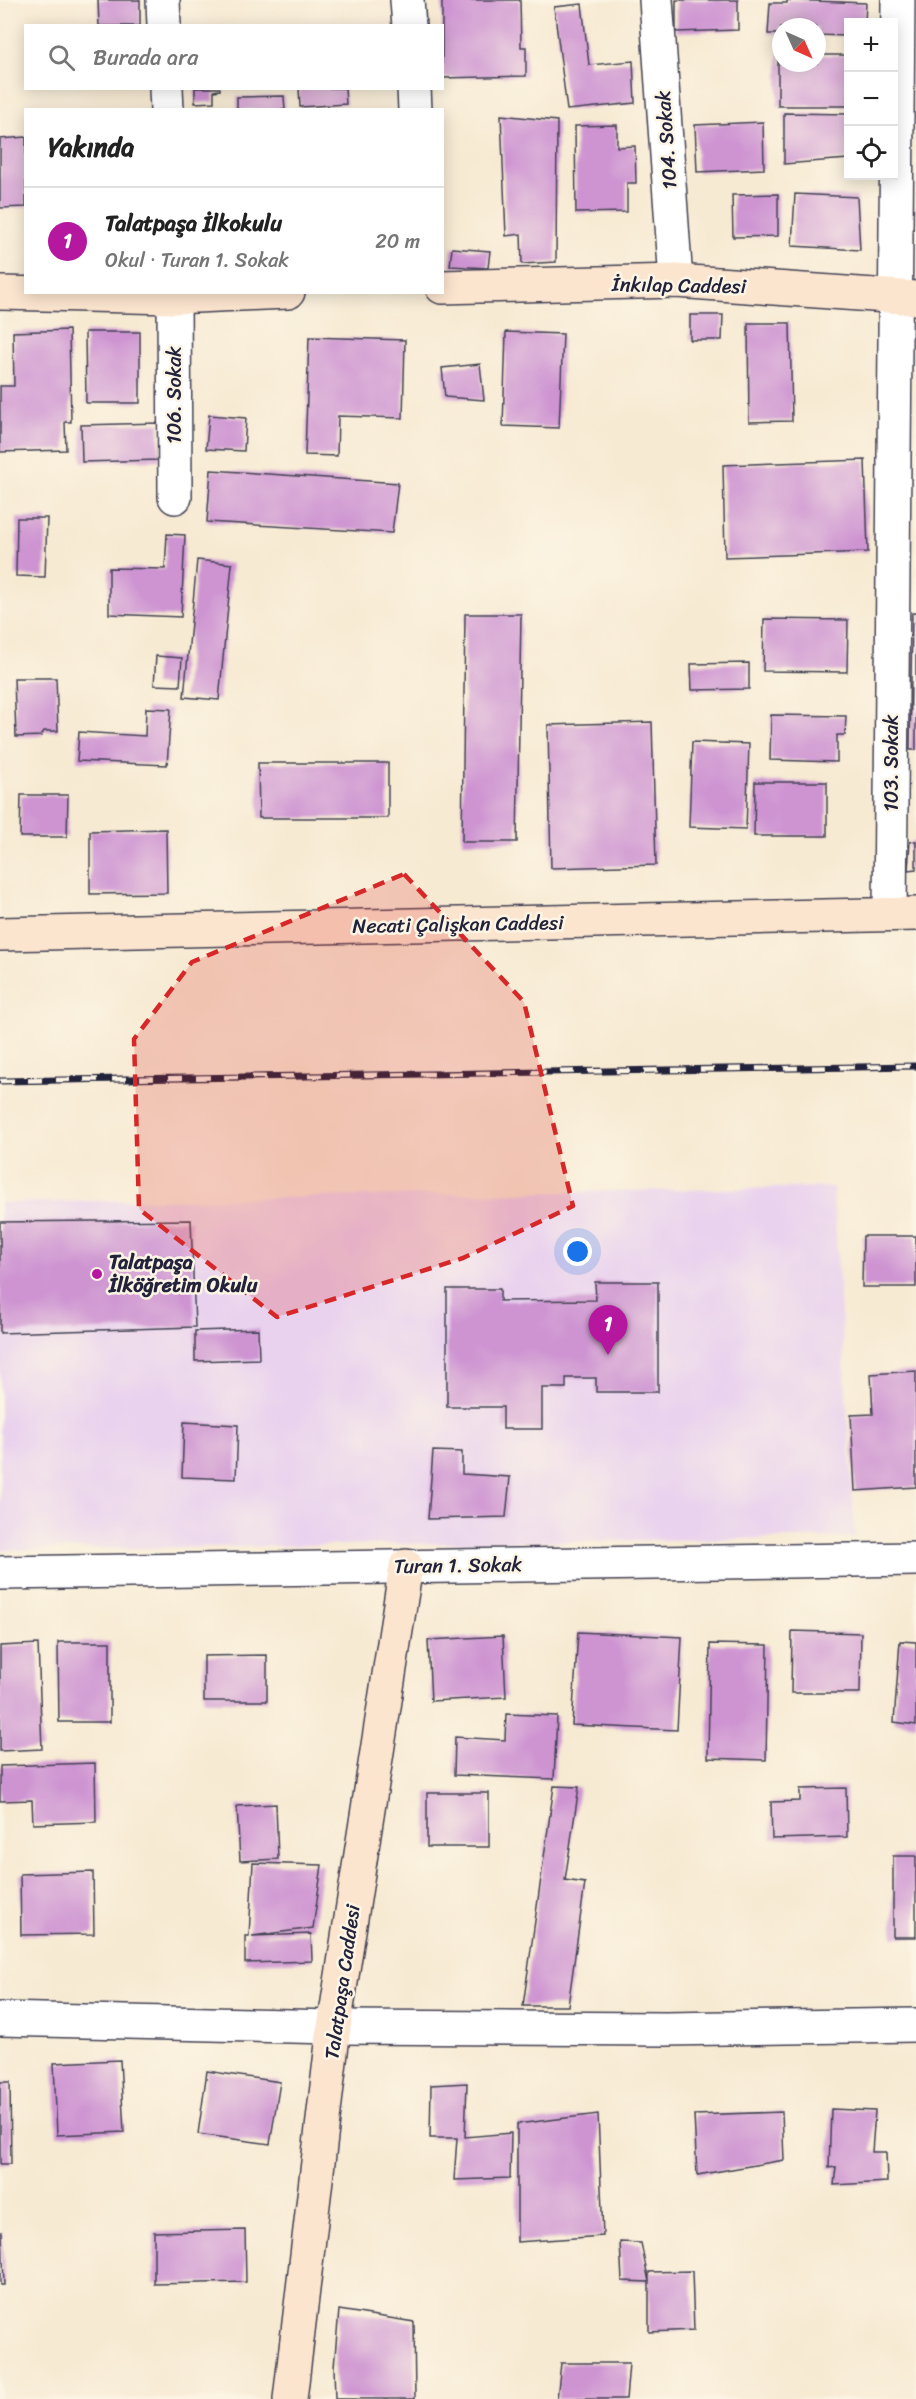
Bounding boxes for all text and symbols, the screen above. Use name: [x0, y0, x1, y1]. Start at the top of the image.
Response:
north arrow: [772, 18, 826, 72]
map controls: [844, 18, 898, 180]
button: +: [844, 18, 898, 72]
search box: [24, 24, 444, 90]
text: Burada ara: [93, 38, 198, 77]
icon: search: [45, 41, 78, 74]
button: −: [844, 72, 898, 126]
street label: 104. Sokak: [646, 89, 687, 191]
text: Yakında: [48, 124, 134, 170]
button: locate: [844, 126, 898, 180]
text: Talatpaşa İlkokulu: [105, 204, 282, 243]
text: 1: [63, 224, 72, 259]
text: 20 m: [375, 224, 420, 259]
text: Okul · Turan 1. Sokak: [105, 243, 289, 278]
street label: İnkılap Caddesi: [611, 267, 748, 304]
street label: 106. Sokak: [157, 346, 192, 444]
street label: 103. Sokak: [874, 714, 909, 812]
street label: Necati Çalışkan Caddesi: [352, 905, 565, 944]
your location: [563, 1237, 592, 1266]
place label: Talatpaşa İlköğretim Okulu: [108, 1245, 258, 1303]
marker: Talatpaşa İlköğretim Okulu: [90, 1267, 104, 1281]
pin: 1: [588, 1306, 628, 1355]
street label: Turan 1. Sokak: [394, 1547, 523, 1584]
street label: Talatpaşa Caddesi: [314, 1901, 371, 2062]

